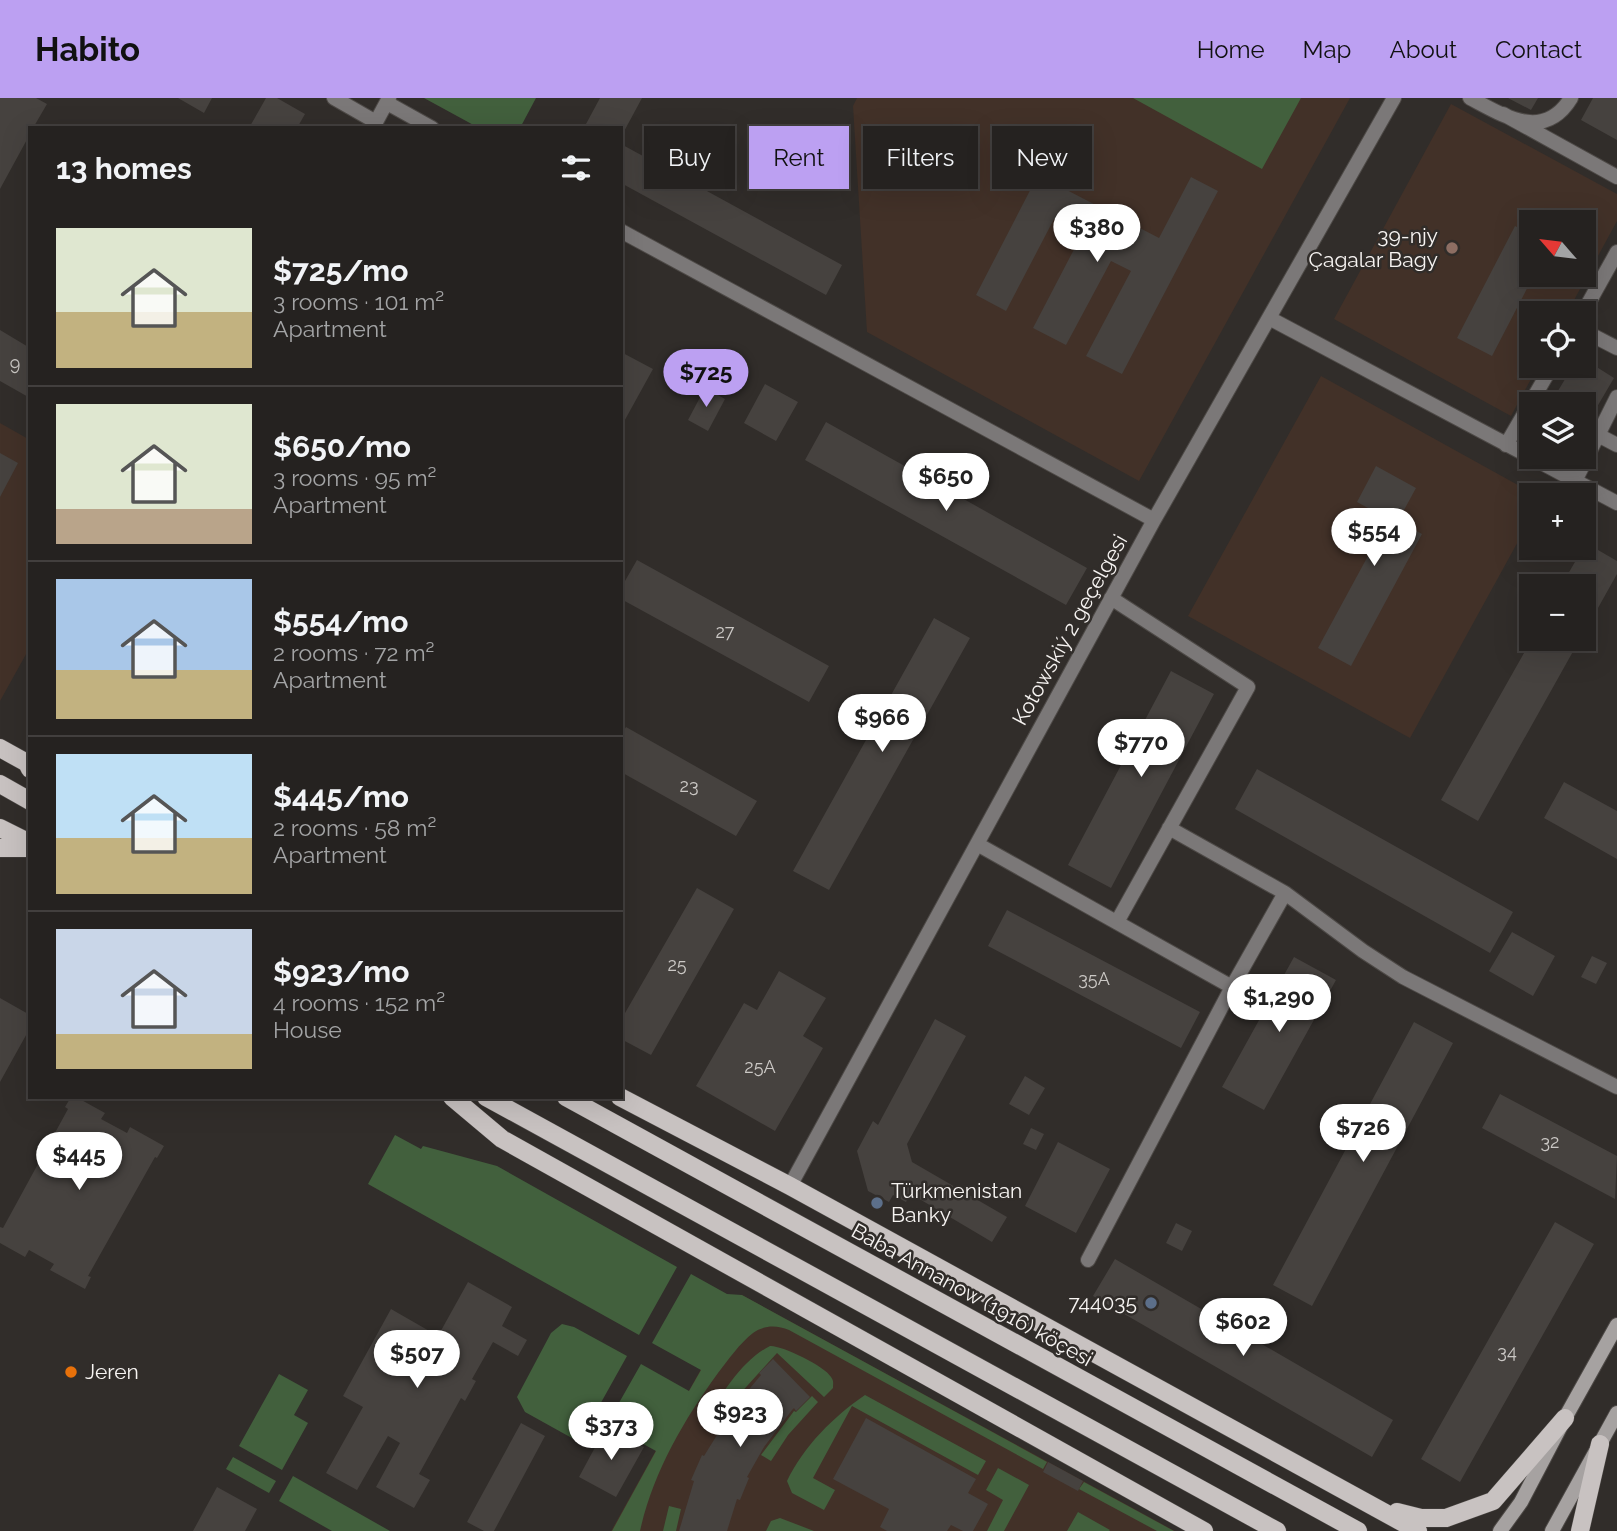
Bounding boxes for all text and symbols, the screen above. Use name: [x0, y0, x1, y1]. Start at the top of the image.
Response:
text: Habito: [35, 30, 140, 69]
text: Home: [1197, 35, 1265, 64]
text: Map: [1303, 35, 1351, 64]
text: About: [1389, 35, 1457, 64]
text: Contact: [1495, 35, 1582, 64]
chip: Buy: [644, 126, 735, 189]
chip: Rent: [749, 126, 849, 189]
chip: Filters: [863, 126, 978, 189]
chip: New: [992, 126, 1092, 189]
icon: filters: [557, 149, 595, 187]
text: 13 homes: [56, 151, 192, 186]
pin: $380: [1056, 204, 1138, 264]
north arrow: [1519, 210, 1596, 287]
map controls: [1519, 210, 1596, 651]
text: $380: [1069, 213, 1125, 240]
place label: 39-njy Çagalar Bagy: [1309, 223, 1438, 272]
marker: 39-njy Çagalar Bagy: [1444, 240, 1460, 256]
text: $725/mo: [273, 253, 408, 288]
icon: home: [112, 256, 196, 340]
text: 3 rooms · 101 m²: [273, 288, 444, 315]
button: locate: [1519, 301, 1596, 378]
text: Apartment: [273, 315, 387, 342]
pin: $725: [665, 350, 747, 409]
house number: 9: [10, 353, 20, 374]
text: $725: [679, 358, 733, 385]
button: layers: [1519, 392, 1596, 469]
text: $650/mo: [273, 429, 411, 464]
icon: home: [112, 432, 196, 516]
pin: $650: [905, 454, 987, 513]
text: $650: [918, 462, 974, 489]
text: 3 rooms · 95 m²: [273, 464, 436, 491]
button: +: [1519, 483, 1596, 560]
text: Apartment: [273, 491, 387, 518]
pin: $554: [1333, 508, 1415, 568]
text: $554: [1347, 517, 1401, 544]
street label: Kotowskiý 2 geçelgesi: [1007, 530, 1132, 729]
button: −: [1519, 574, 1596, 651]
text: $554/mo: [273, 604, 408, 639]
icon: home: [112, 607, 196, 691]
house number: 27: [715, 621, 735, 642]
text: 2 rooms · 72 m²: [273, 639, 434, 666]
text: Apartment: [273, 666, 387, 693]
pin: $966: [841, 694, 923, 754]
text: $966: [854, 703, 910, 730]
pin: $770: [1100, 720, 1182, 779]
text: $770: [1114, 728, 1168, 755]
house number: 23: [680, 775, 699, 796]
text: $445/mo: [273, 779, 409, 814]
icon: home: [112, 782, 196, 866]
text: 2 rooms · 58 m²: [273, 814, 436, 841]
text: Apartment: [273, 841, 387, 868]
text: $923/mo: [273, 954, 409, 989]
house number: 25: [667, 954, 687, 975]
icon: home: [112, 957, 196, 1041]
house number: 35A: [1078, 968, 1110, 989]
pin: $1,290: [1222, 974, 1336, 1034]
text: $1,290: [1243, 983, 1315, 1010]
text: 4 rooms · 152 m²: [273, 989, 445, 1016]
text: House: [273, 1016, 342, 1043]
house number: 25A: [744, 1056, 776, 1077]
pin: $726: [1322, 1104, 1404, 1164]
text: $726: [1336, 1113, 1390, 1140]
house number: 32: [1541, 1131, 1560, 1152]
pin: $445: [38, 1132, 120, 1192]
text: $445: [52, 1141, 106, 1168]
place label: Türkmenistan Banky: [891, 1178, 1022, 1227]
marker: Türkmenistan Banky: [869, 1195, 885, 1211]
street label: Baba Annanow (1916) köçesi: [847, 1218, 1097, 1371]
place label: 744035: [1068, 1290, 1137, 1315]
marker: 744035: [1143, 1295, 1159, 1311]
pin: $602: [1202, 1298, 1284, 1358]
text: $602: [1215, 1307, 1271, 1334]
pin: $507: [376, 1330, 458, 1390]
text: $507: [390, 1339, 444, 1366]
house number: 34: [1497, 1341, 1517, 1362]
place label: Jeren: [85, 1359, 139, 1384]
marker: Jeren: [63, 1364, 79, 1380]
pin: $923: [699, 1390, 781, 1449]
text: $923: [713, 1398, 767, 1425]
pin: $373: [570, 1402, 652, 1462]
text: $373: [584, 1411, 638, 1438]

